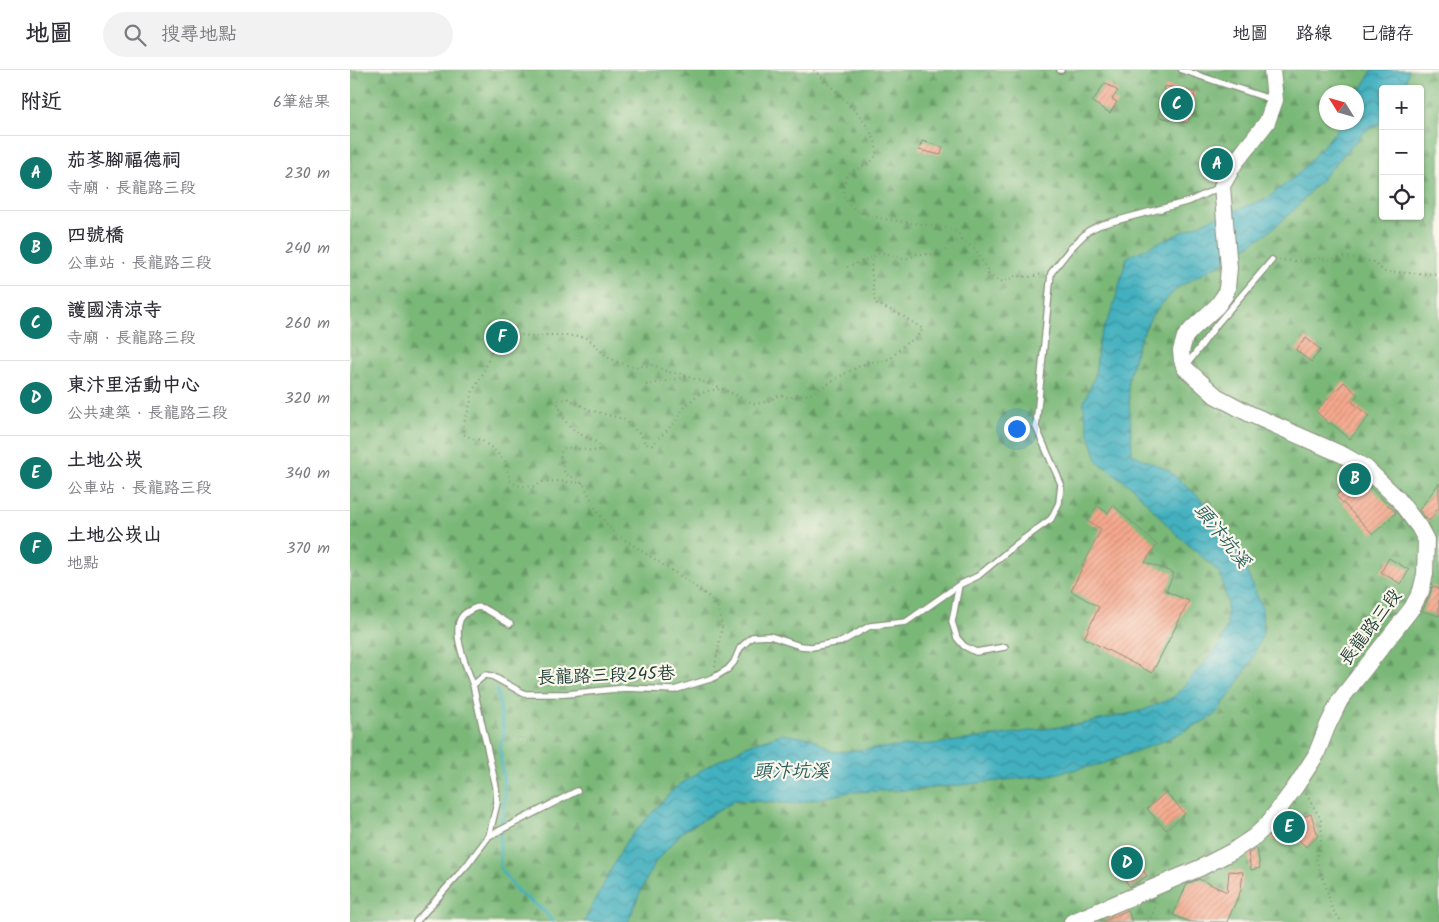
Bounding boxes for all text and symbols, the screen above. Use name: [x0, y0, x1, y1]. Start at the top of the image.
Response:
search box: [103, 12, 453, 57]
text: 地圖: [25, 15, 73, 54]
text: 搜尋地點: [161, 20, 237, 50]
text: 地圖: [1232, 20, 1268, 49]
text: 路線: [1296, 20, 1332, 49]
text: 已儲存: [1360, 20, 1414, 49]
icon: search: [121, 21, 149, 49]
pin: C: [1161, 85, 1193, 123]
north arrow: [1319, 85, 1364, 130]
map controls: [1379, 85, 1424, 220]
button: +: [1379, 85, 1424, 130]
text: 附近: [20, 86, 62, 119]
text: 6筆結果: [273, 90, 330, 115]
button: −: [1379, 130, 1424, 175]
pin: A: [1201, 145, 1233, 183]
text: 茄苳腳福德祠: [67, 146, 181, 176]
text: A: [31, 161, 41, 186]
text: 230 m: [284, 161, 330, 186]
button: locate: [1379, 175, 1424, 220]
text: 寺廟 · 長龍路三段: [67, 176, 196, 201]
text: 四號橋: [67, 221, 124, 251]
text: B: [31, 236, 41, 261]
text: 240 m: [285, 236, 330, 261]
text: 公車站 · 長龍路三段: [67, 251, 212, 276]
text: 護國清涼寺: [67, 296, 162, 326]
text: C: [31, 311, 41, 336]
text: 260 m: [285, 311, 330, 336]
pin: F: [486, 318, 518, 356]
text: 寺廟 · 長龍路三段: [67, 326, 196, 351]
text: 東汴里活動中心: [67, 371, 200, 401]
text: D: [31, 386, 41, 411]
text: 320 m: [284, 386, 330, 411]
text: 公共建築 · 長龍路三段: [67, 401, 228, 426]
your location: [1004, 416, 1030, 442]
text: 土地公崁: [67, 446, 143, 476]
pin: B: [1339, 460, 1371, 498]
text: E: [32, 461, 40, 486]
text: 340 m: [285, 461, 330, 486]
text: 公車站 · 長龍路三段: [67, 476, 212, 501]
water label: 頭汴坑溪: [1186, 497, 1258, 576]
text: 土地公崁山: [67, 521, 162, 551]
text: F: [32, 536, 40, 561]
text: 370 m: [286, 536, 330, 561]
text: 地點: [67, 551, 99, 576]
street label: 長龍路三段: [1333, 583, 1410, 673]
street label: 長龍路三段245巷: [537, 660, 676, 693]
water label: 頭汴坑溪: [753, 757, 830, 787]
pin: E: [1273, 808, 1305, 846]
pin: D: [1111, 844, 1143, 882]

